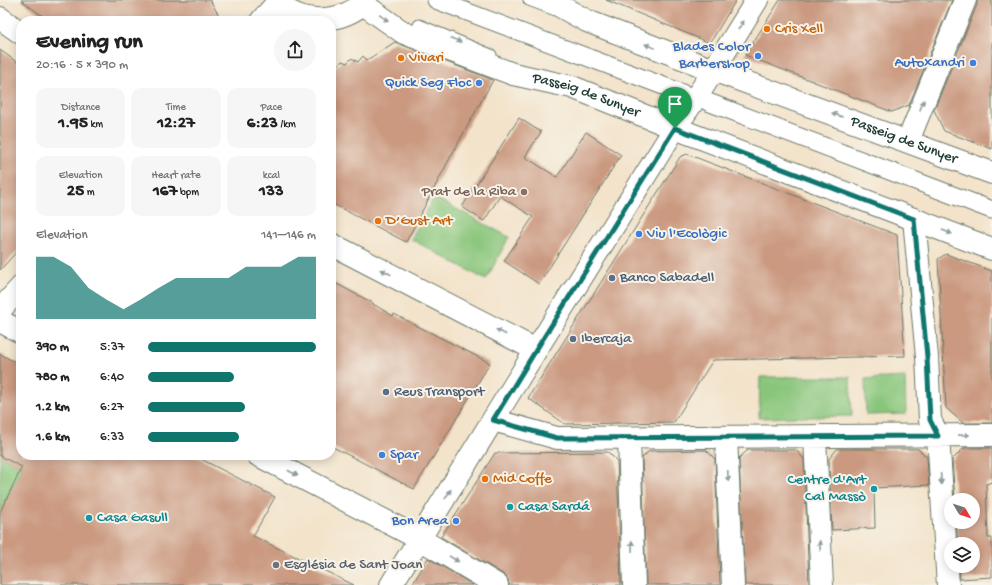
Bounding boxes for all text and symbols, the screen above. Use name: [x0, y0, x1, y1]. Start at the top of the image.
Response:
one-way arrow: [378, 14, 389, 22]
one-way arrow: [737, 20, 745, 30]
place label: Cris Xell: [775, 20, 823, 38]
marker: Cris Xell: [762, 24, 772, 34]
button: share: [274, 29, 316, 71]
text: Evening run: [36, 30, 143, 56]
one-way arrow: [450, 37, 461, 43]
place label: Blades Color Barbershop: [672, 38, 752, 73]
one-way arrow: [644, 42, 656, 48]
place label: Vivari: [408, 49, 444, 67]
marker: Blades Color Barbershop: [753, 51, 763, 61]
marker: Vivari: [396, 53, 406, 63]
place label: Autoxandri: [895, 54, 965, 72]
text: 20:16 · 5 × 390 m: [36, 58, 128, 73]
marker: Autoxandri: [968, 58, 978, 68]
street label: Passeig de Sunyer: [530, 69, 644, 123]
place label: Quick Seg Floc: [385, 74, 472, 92]
marker: Quick Seg Floc: [474, 78, 484, 88]
pin: [658, 87, 692, 128]
icon: arrive: [664, 93, 686, 115]
one-way arrow: [920, 99, 926, 111]
text: Distance: [61, 102, 100, 114]
text: Time: [166, 102, 186, 114]
text: Pace: [261, 102, 282, 114]
one-way arrow: [831, 112, 843, 118]
street label: Passeig de Sunyer: [847, 112, 961, 169]
text: 1.95: [58, 114, 88, 134]
text: 12:27: [157, 114, 195, 134]
text: 6:23: [247, 114, 278, 134]
text: km: [88, 119, 103, 131]
text: /km: [278, 119, 296, 131]
text: Elevation: [59, 170, 103, 182]
text: Heart rate: [151, 170, 201, 182]
text: kcal: [263, 170, 280, 182]
text: 25: [67, 182, 84, 202]
text: 167: [153, 182, 177, 202]
text: 133: [259, 182, 284, 202]
place label: Prat de la Riba: [421, 183, 517, 201]
text: m: [84, 187, 95, 199]
text: bpm: [177, 187, 199, 199]
marker: Prat de la Riba: [519, 187, 529, 197]
place label: D’Gust Art: [385, 212, 454, 230]
marker: D’Gust Art: [373, 216, 383, 226]
place label: Viu l'Ecològic: [646, 225, 727, 243]
text: Elevation: [36, 228, 88, 243]
text: 141–146 m: [261, 228, 316, 243]
marker: Viu l'Ecològic: [634, 229, 644, 239]
one-way arrow: [942, 229, 954, 235]
one-way arrow: [380, 269, 391, 275]
place label: Banco Sabadell: [619, 269, 714, 287]
marker: Banco Sabadell: [607, 273, 617, 283]
one-way arrow: [495, 329, 507, 335]
place label: Ibercaja: [581, 330, 632, 348]
marker: Ibercaja: [568, 334, 578, 344]
text: 390 m: [36, 340, 69, 355]
text: 5:37: [100, 340, 124, 355]
text: 780 m: [36, 370, 70, 385]
text: 6:40: [100, 370, 124, 385]
place label: Reus Transport: [394, 383, 486, 401]
marker: Reus Transport: [381, 387, 391, 397]
text: 1.2 km: [36, 400, 70, 415]
text: 6:27: [100, 400, 124, 415]
text: 1.6 km: [36, 430, 70, 445]
text: 6:33: [100, 430, 124, 445]
one-way arrow: [958, 432, 971, 438]
place label: Spar: [390, 446, 420, 464]
marker: Spar: [377, 450, 387, 460]
one-way arrow: [287, 470, 299, 476]
place label: Mid Coffe: [493, 470, 552, 488]
one-way arrow: [724, 470, 731, 482]
place label: Centre d'Art Cal Massò: [787, 471, 868, 506]
one-way arrow: [937, 473, 944, 485]
marker: Mid Coffe: [480, 474, 490, 484]
marker: Centre d'Art Cal Massò: [869, 484, 879, 494]
one-way arrow: [444, 489, 452, 499]
north arrow: [944, 493, 980, 529]
map controls: [944, 493, 980, 573]
place label: Casa Sardá: [518, 498, 590, 516]
marker: Casa Sardá: [505, 502, 515, 512]
place label: Casa Gasull: [97, 509, 168, 527]
place label: Bon Area: [391, 512, 449, 530]
marker: Casa Gasull: [84, 513, 94, 523]
marker: Bon Area: [451, 516, 461, 526]
button: layers: [944, 537, 980, 573]
one-way arrow: [817, 539, 823, 552]
one-way arrow: [629, 540, 636, 552]
one-way arrow: [449, 555, 459, 563]
place label: Església de Sant Joan: [284, 556, 422, 574]
marker: Església de Sant Joan: [271, 560, 281, 570]

